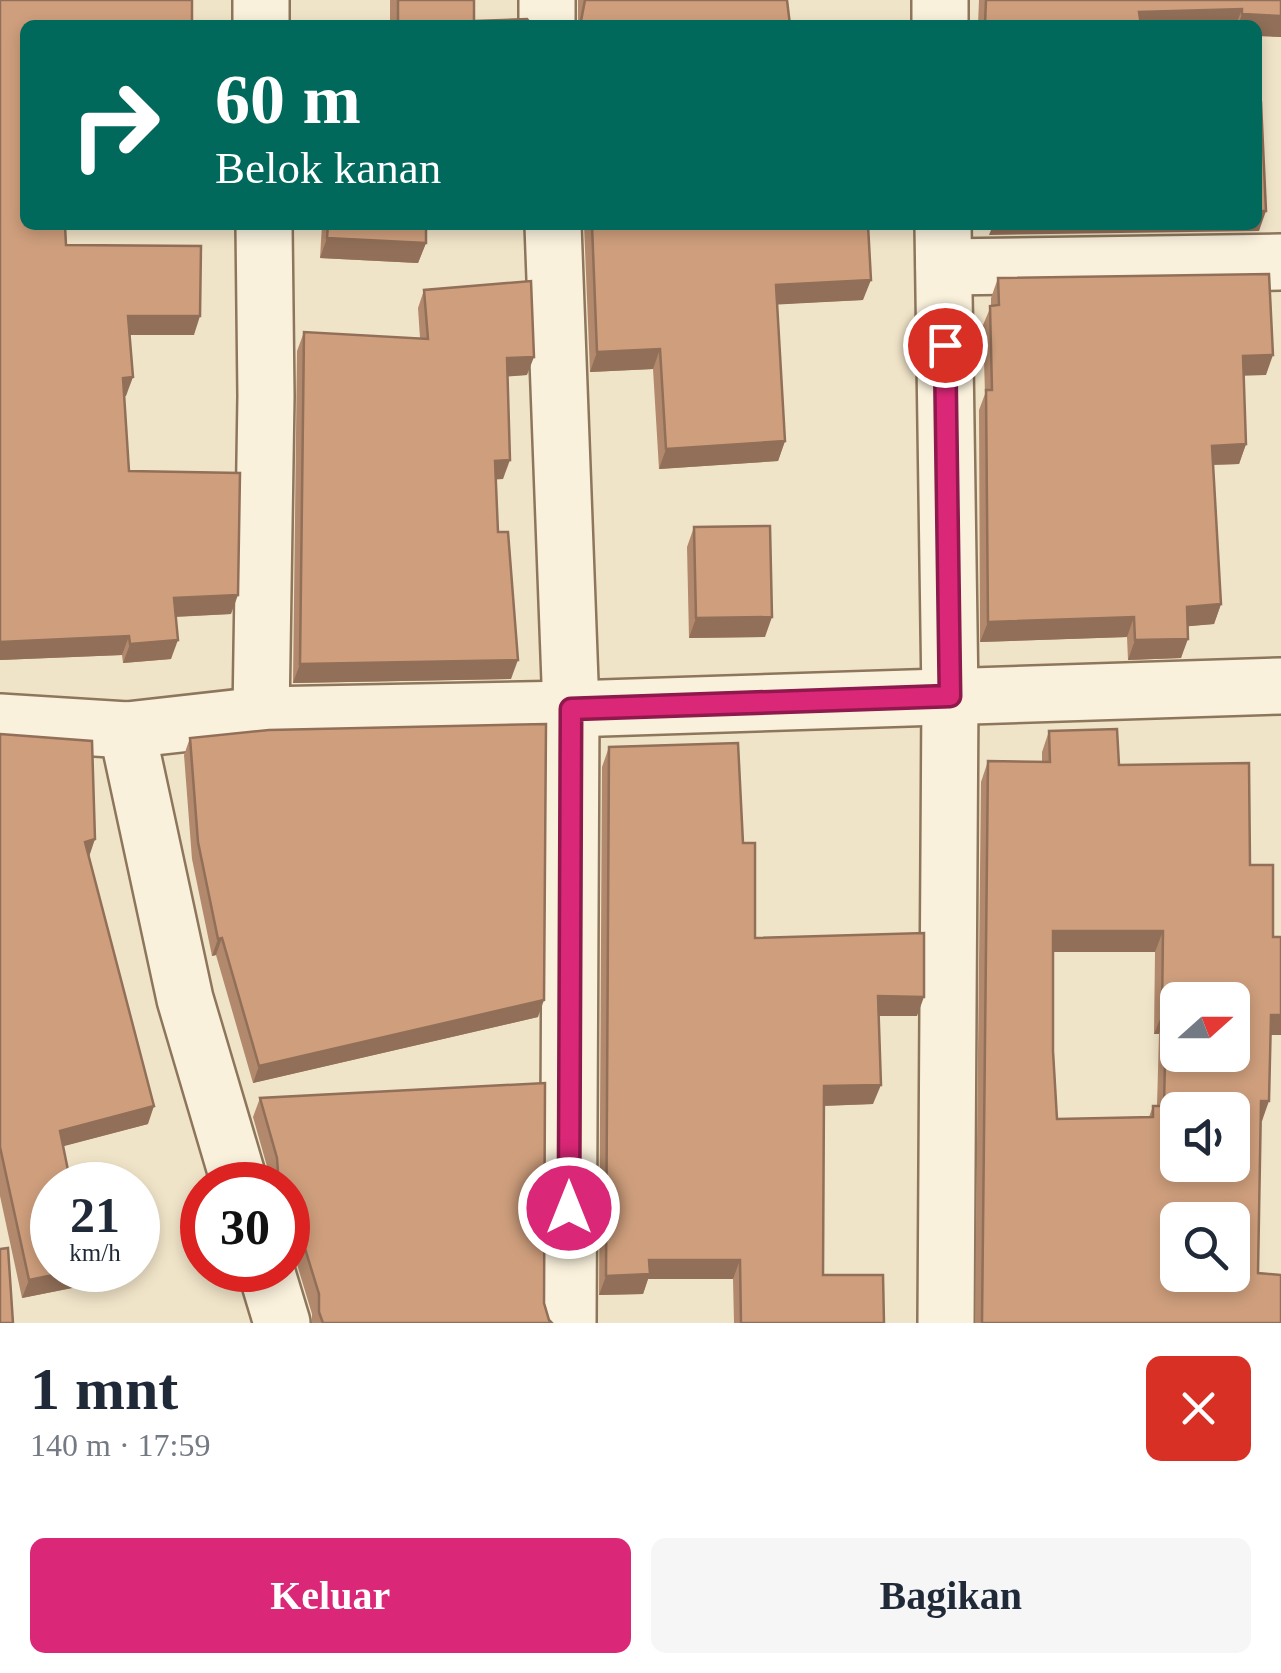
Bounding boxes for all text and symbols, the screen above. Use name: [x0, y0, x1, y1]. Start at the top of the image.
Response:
icon: right: [50, 60, 180, 190]
text: 60 m: [215, 61, 361, 138]
text: Belok kanan: [215, 143, 441, 193]
pin: [903, 303, 988, 388]
icon: arrive: [918, 318, 973, 373]
north arrow: [1160, 982, 1250, 1072]
map controls: [1160, 982, 1250, 1292]
button: sound: [1160, 1092, 1250, 1182]
position arrow: [517, 1156, 621, 1260]
speed limit sign: 30: [180, 1162, 310, 1292]
text: 21: [70, 1187, 120, 1243]
button: search: [1160, 1202, 1250, 1292]
text: km/h: [69, 1239, 121, 1266]
text: 1 mnt: [30, 1356, 178, 1422]
button: close: [1146, 1356, 1251, 1461]
text: 140 m · 17:59: [30, 1427, 210, 1463]
button: Keluar: [30, 1538, 631, 1653]
button: Bagikan: [651, 1538, 1251, 1653]

